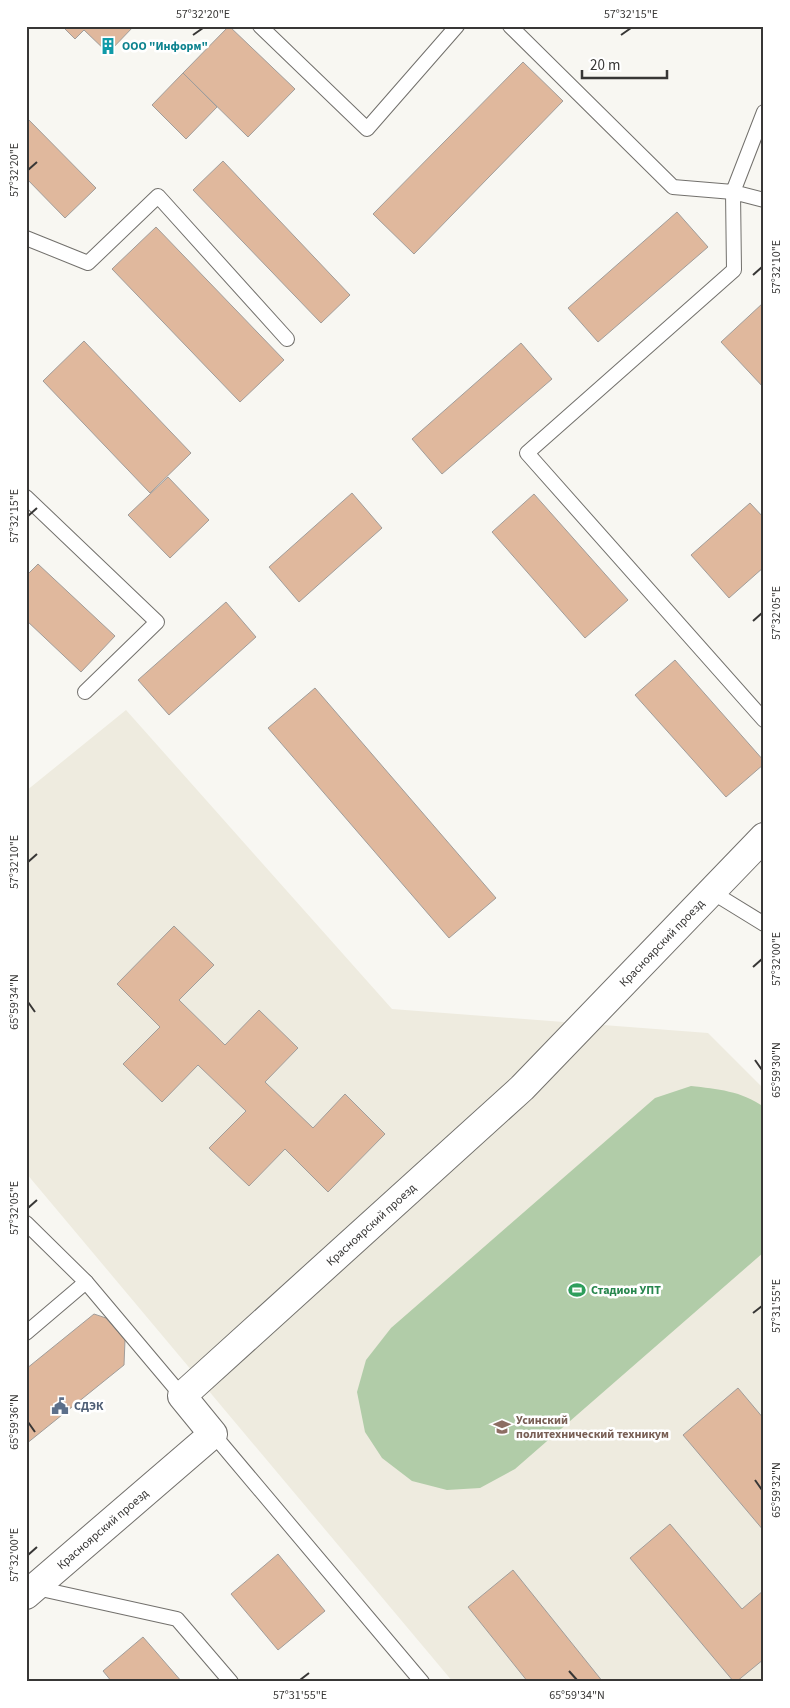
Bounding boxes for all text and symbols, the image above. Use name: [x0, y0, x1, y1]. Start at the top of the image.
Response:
text: 57°32'20"E: [176, 6, 230, 23]
text: 57°32'15"E: [604, 6, 658, 23]
building icon: ООО "Информ": [98, 36, 118, 56]
place label: ООО "Информ": [122, 38, 208, 55]
scale bar: [582, 48, 668, 80]
text: 20 m: [590, 55, 620, 76]
text: 57°32'20"E: [6, 143, 23, 197]
text: 57°32'10"E: [768, 240, 785, 294]
text: 57°32'15"E: [6, 489, 23, 543]
text: 57°32'05"E: [768, 586, 785, 640]
text: 57°32'10"E: [6, 835, 23, 889]
street label: Красноярский проезд: [615, 895, 709, 991]
text: 57°32'00"E: [768, 932, 785, 986]
text: 65°59'34"N: [6, 974, 23, 1030]
text: 65°59'30"N: [768, 1042, 785, 1098]
street label: Красноярский проезд: [322, 1179, 420, 1270]
text: 57°32'05"E: [6, 1181, 23, 1235]
text: 57°31'55"E: [768, 1279, 785, 1333]
sports icon: Стадион УПТ: [567, 1280, 587, 1300]
place label: Стадион УПТ: [591, 1282, 661, 1299]
text: 65°59'36"N: [6, 1394, 23, 1450]
public building icon: СДЭК: [50, 1396, 70, 1416]
place label: СДЭК: [74, 1398, 104, 1415]
place label: Усинский политехнический техникум: [516, 1412, 669, 1443]
school or university icon: Усинский политехнический техникум: [492, 1417, 512, 1437]
text: 65°59'32"N: [768, 1462, 785, 1518]
street label: Красноярский проезд: [53, 1484, 153, 1573]
text: 57°32'00"E: [6, 1528, 23, 1582]
text: 57°31'55"E: [273, 1687, 327, 1704]
text: 65°59'34"N: [549, 1687, 605, 1704]

